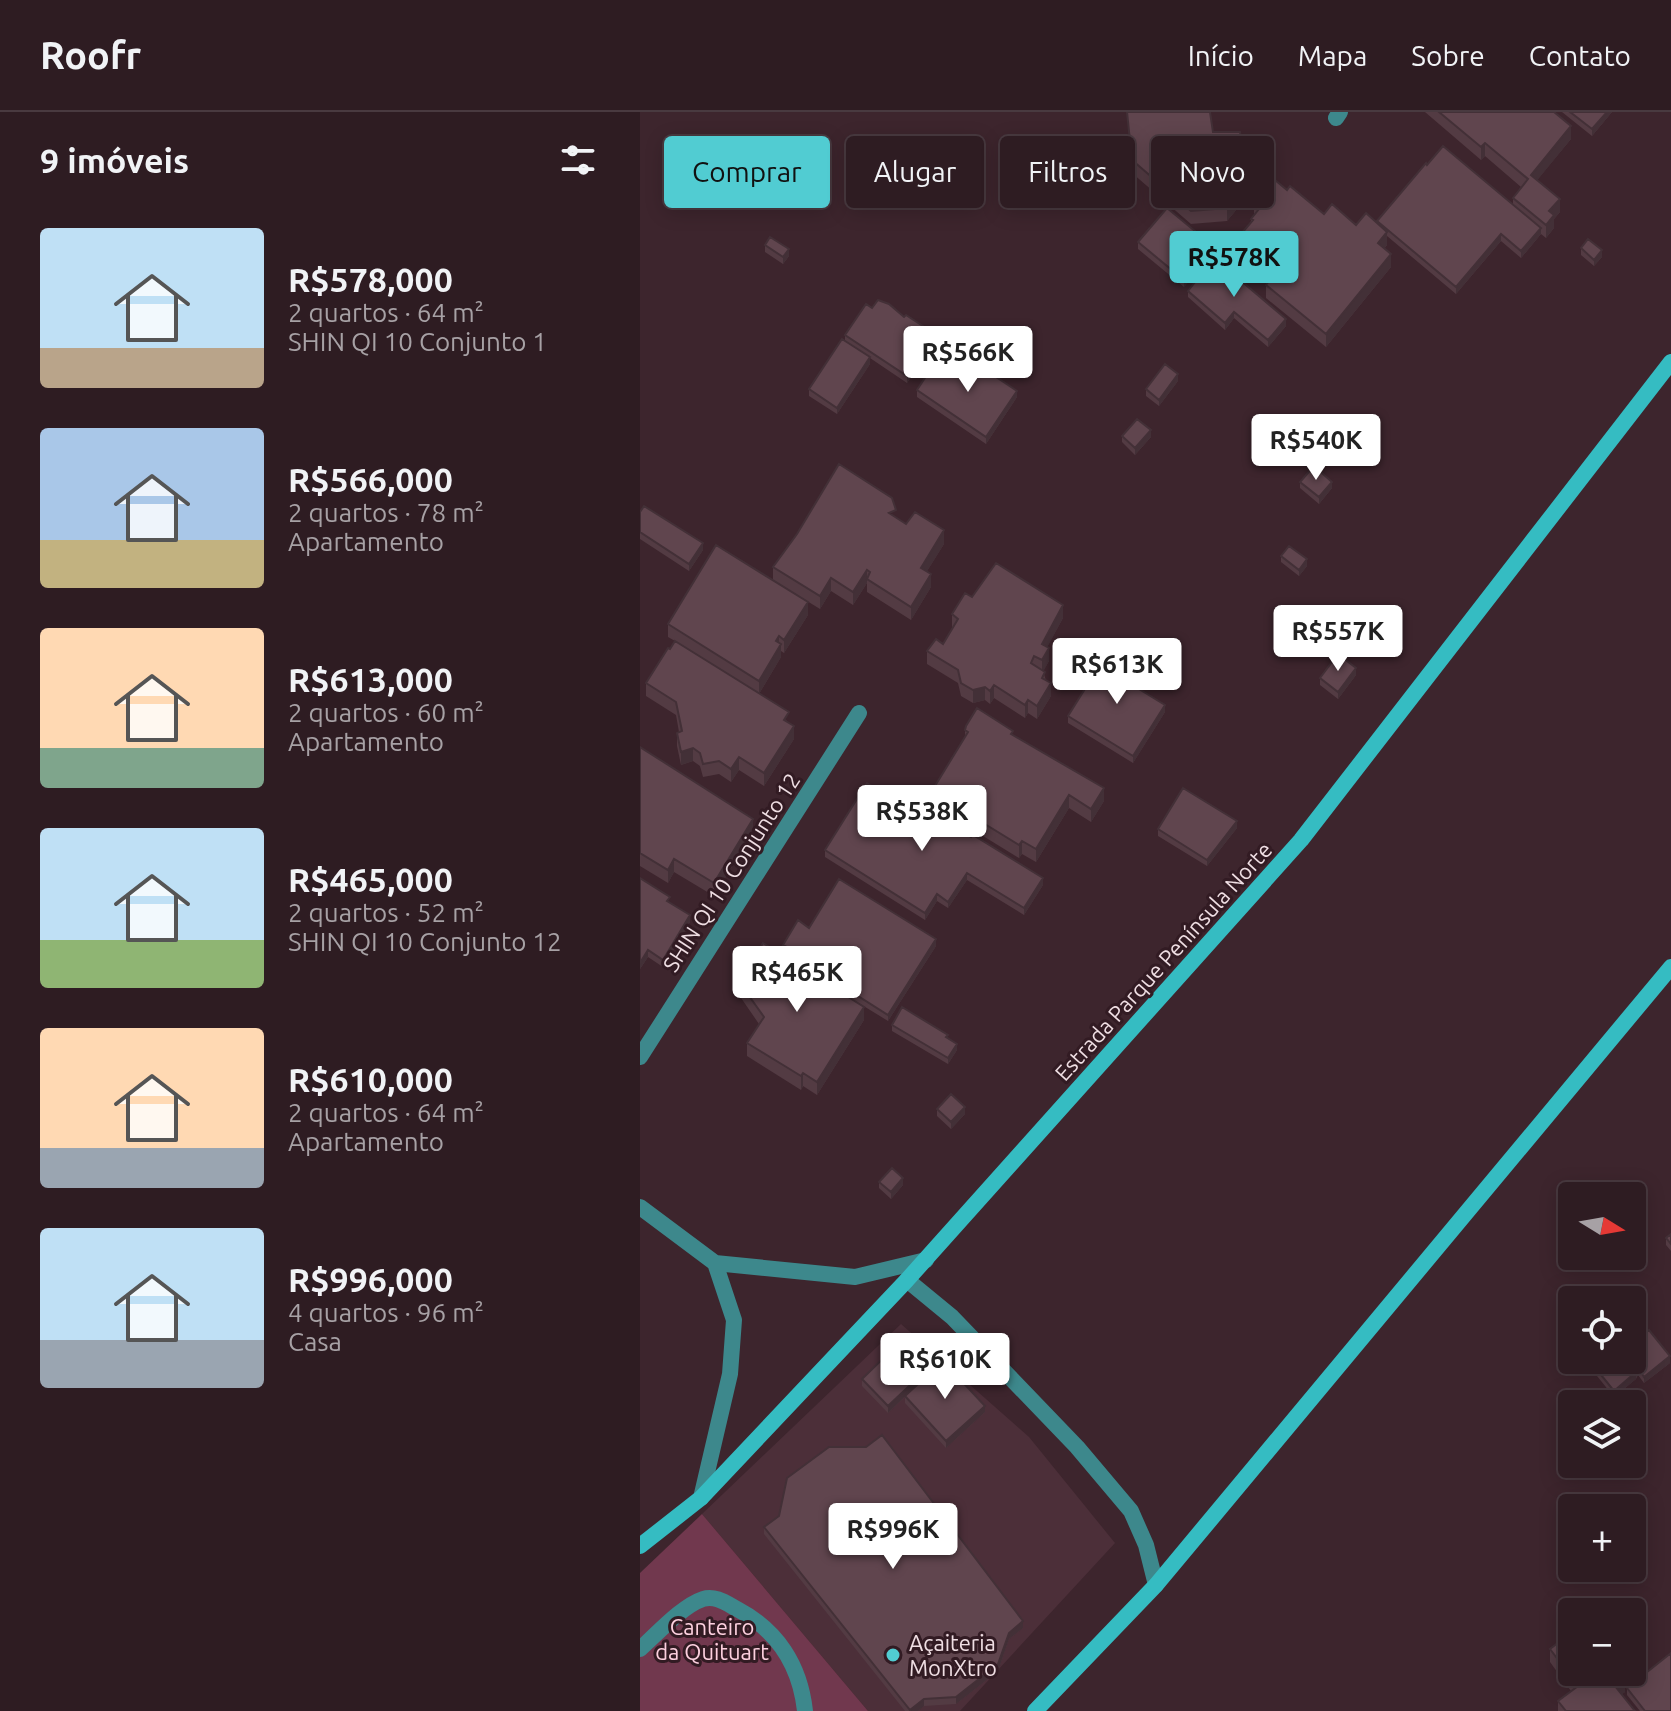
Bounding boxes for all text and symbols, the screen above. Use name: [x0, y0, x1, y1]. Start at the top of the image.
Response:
text: Roofr: [40, 34, 141, 76]
text: Início: [1188, 40, 1254, 71]
text: Mapa: [1298, 40, 1367, 71]
text: Sobre: [1411, 40, 1485, 71]
text: Contato: [1529, 40, 1631, 71]
chip: Comprar: [664, 136, 830, 208]
chip: Alugar: [846, 136, 984, 208]
chip: Filtros: [1000, 136, 1135, 208]
chip: Novo: [1151, 136, 1274, 208]
icon: filters: [556, 138, 600, 182]
text: 9 imóveis: [40, 141, 189, 179]
pin: R$578K: [1169, 231, 1299, 299]
text: R$578K: [1187, 242, 1281, 271]
icon: home: [104, 260, 200, 356]
text: R$578,000: [288, 260, 453, 298]
text: 2 quartos · 64 m²: [288, 298, 484, 327]
pin: R$566K: [903, 326, 1033, 394]
text: SHIN QI 10 Conjunto 1: [288, 327, 547, 356]
text: R$566K: [921, 337, 1015, 366]
pin: R$540K: [1251, 414, 1381, 482]
text: R$540K: [1269, 425, 1363, 454]
icon: home: [104, 460, 200, 556]
text: R$566,000: [288, 460, 453, 498]
text: 2 quartos · 78 m²: [288, 498, 484, 527]
text: Apartamento: [288, 527, 444, 556]
pin: R$557K: [1273, 605, 1403, 673]
text: R$557K: [1291, 616, 1385, 645]
pin: R$613K: [1052, 638, 1182, 706]
text: R$613K: [1070, 649, 1164, 678]
icon: home: [104, 660, 200, 756]
text: R$613,000: [288, 660, 453, 698]
text: 2 quartos · 60 m²: [288, 698, 484, 727]
text: Apartamento: [288, 727, 444, 756]
street label: SHIN QI 10 Conjunto 12: [657, 768, 805, 976]
pin: R$538K: [857, 785, 987, 853]
text: R$538K: [875, 796, 969, 825]
street label: Estrada Parque Península Norte: [1049, 837, 1277, 1085]
icon: home: [104, 860, 200, 956]
text: R$465,000: [288, 860, 453, 898]
text: 2 quartos · 52 m²: [288, 898, 484, 927]
text: SHIN QI 10 Conjunto 12: [288, 927, 562, 956]
pin: R$465K: [732, 946, 862, 1014]
text: R$465K: [750, 957, 844, 986]
icon: home: [104, 1060, 200, 1156]
text: R$610,000: [288, 1060, 453, 1098]
text: 2 quartos · 64 m²: [288, 1098, 484, 1127]
text: Apartamento: [288, 1127, 444, 1156]
north arrow: [1558, 1182, 1646, 1270]
map controls: [1558, 1182, 1646, 1686]
icon: home: [104, 1260, 200, 1356]
text: R$996,000: [288, 1260, 453, 1298]
button: locate: [1558, 1286, 1646, 1374]
text: 4 quartos · 96 m²: [288, 1298, 484, 1327]
text: Casa: [288, 1327, 342, 1356]
pin: R$610K: [880, 1333, 1010, 1401]
text: R$610K: [898, 1344, 992, 1373]
button: layers: [1558, 1390, 1646, 1478]
button: +: [1558, 1494, 1646, 1582]
pin: R$996K: [828, 1503, 958, 1571]
text: R$996K: [846, 1514, 940, 1543]
button: −: [1558, 1598, 1646, 1686]
park label: Canteiro da Quituart: [655, 1614, 769, 1664]
place label: Açaiteria MonXtro: [909, 1630, 997, 1680]
marker: Açaiteria MonXtro: [884, 1646, 902, 1664]

